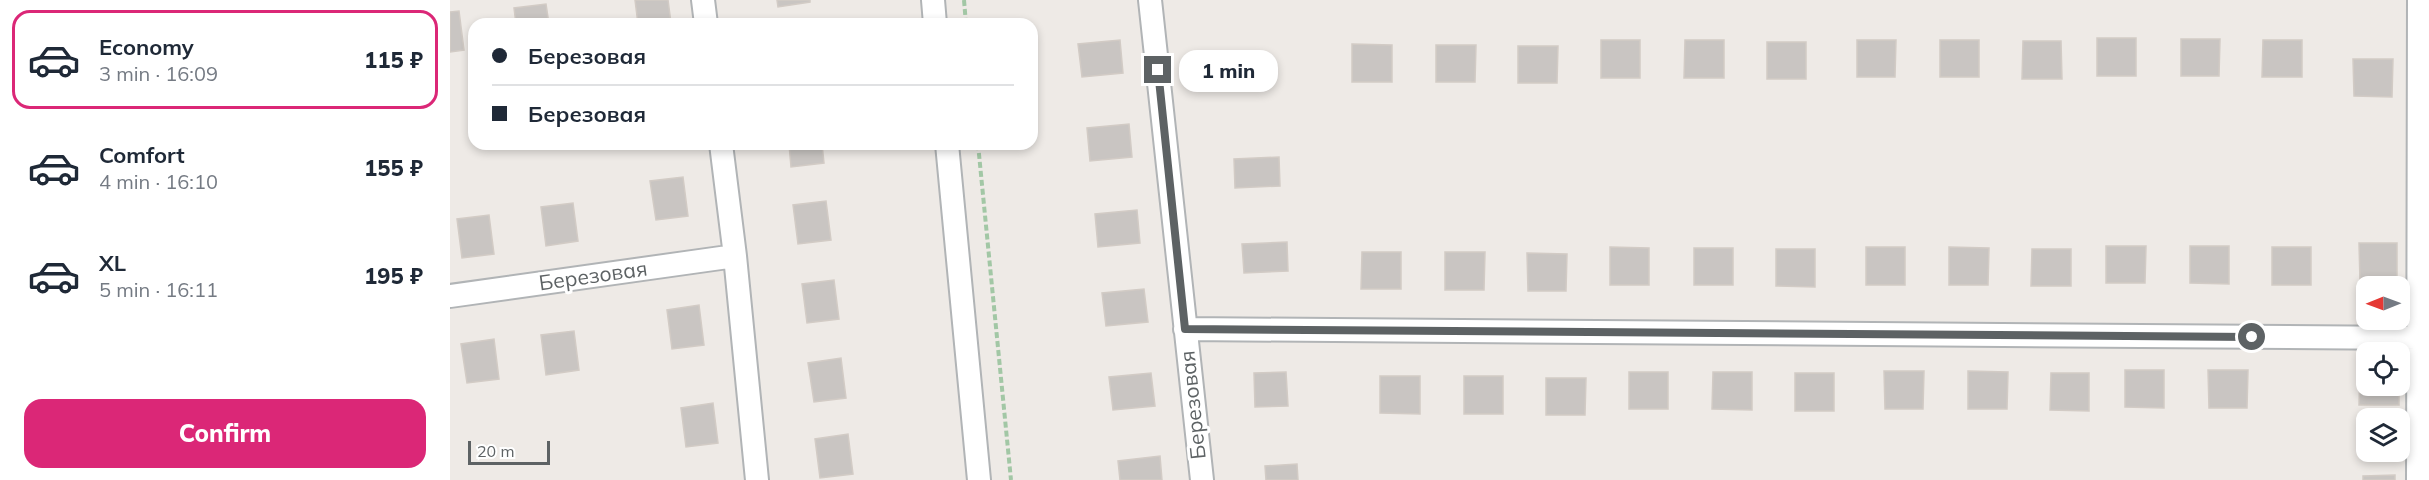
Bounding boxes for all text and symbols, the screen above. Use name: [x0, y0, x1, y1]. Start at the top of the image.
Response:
icon: car: [27, 33, 81, 87]
text: Economy: [99, 33, 194, 61]
text: Березовая: [528, 42, 646, 70]
text: 115 ₽: [364, 46, 423, 74]
callout: 1 min: [1179, 49, 1278, 91]
route end: [1144, 56, 1171, 83]
text: 1 min: [1202, 58, 1255, 83]
text: 3 min · 16:09: [99, 61, 218, 86]
text: Березовая: [528, 100, 646, 128]
icon: car: [27, 141, 81, 195]
text: Comfort: [99, 141, 185, 169]
text: 155 ₽: [364, 154, 423, 182]
text: 4 min · 16:10: [99, 169, 218, 194]
icon: car: [27, 249, 81, 303]
text: XL: [99, 249, 126, 277]
street label: Березовая: [537, 255, 649, 295]
text: 195 ₽: [364, 262, 423, 290]
north arrow: [2356, 276, 2410, 330]
map controls: [2356, 276, 2410, 462]
text: 5 min · 16:11: [99, 277, 218, 302]
route start: [2238, 323, 2265, 350]
button: locate: [2356, 342, 2410, 396]
street label: Березовая: [1173, 349, 1211, 461]
button: Confirm: [24, 399, 426, 468]
button: layers: [2356, 408, 2410, 462]
scale bar: [468, 438, 550, 466]
text: 20 m: [477, 441, 514, 461]

